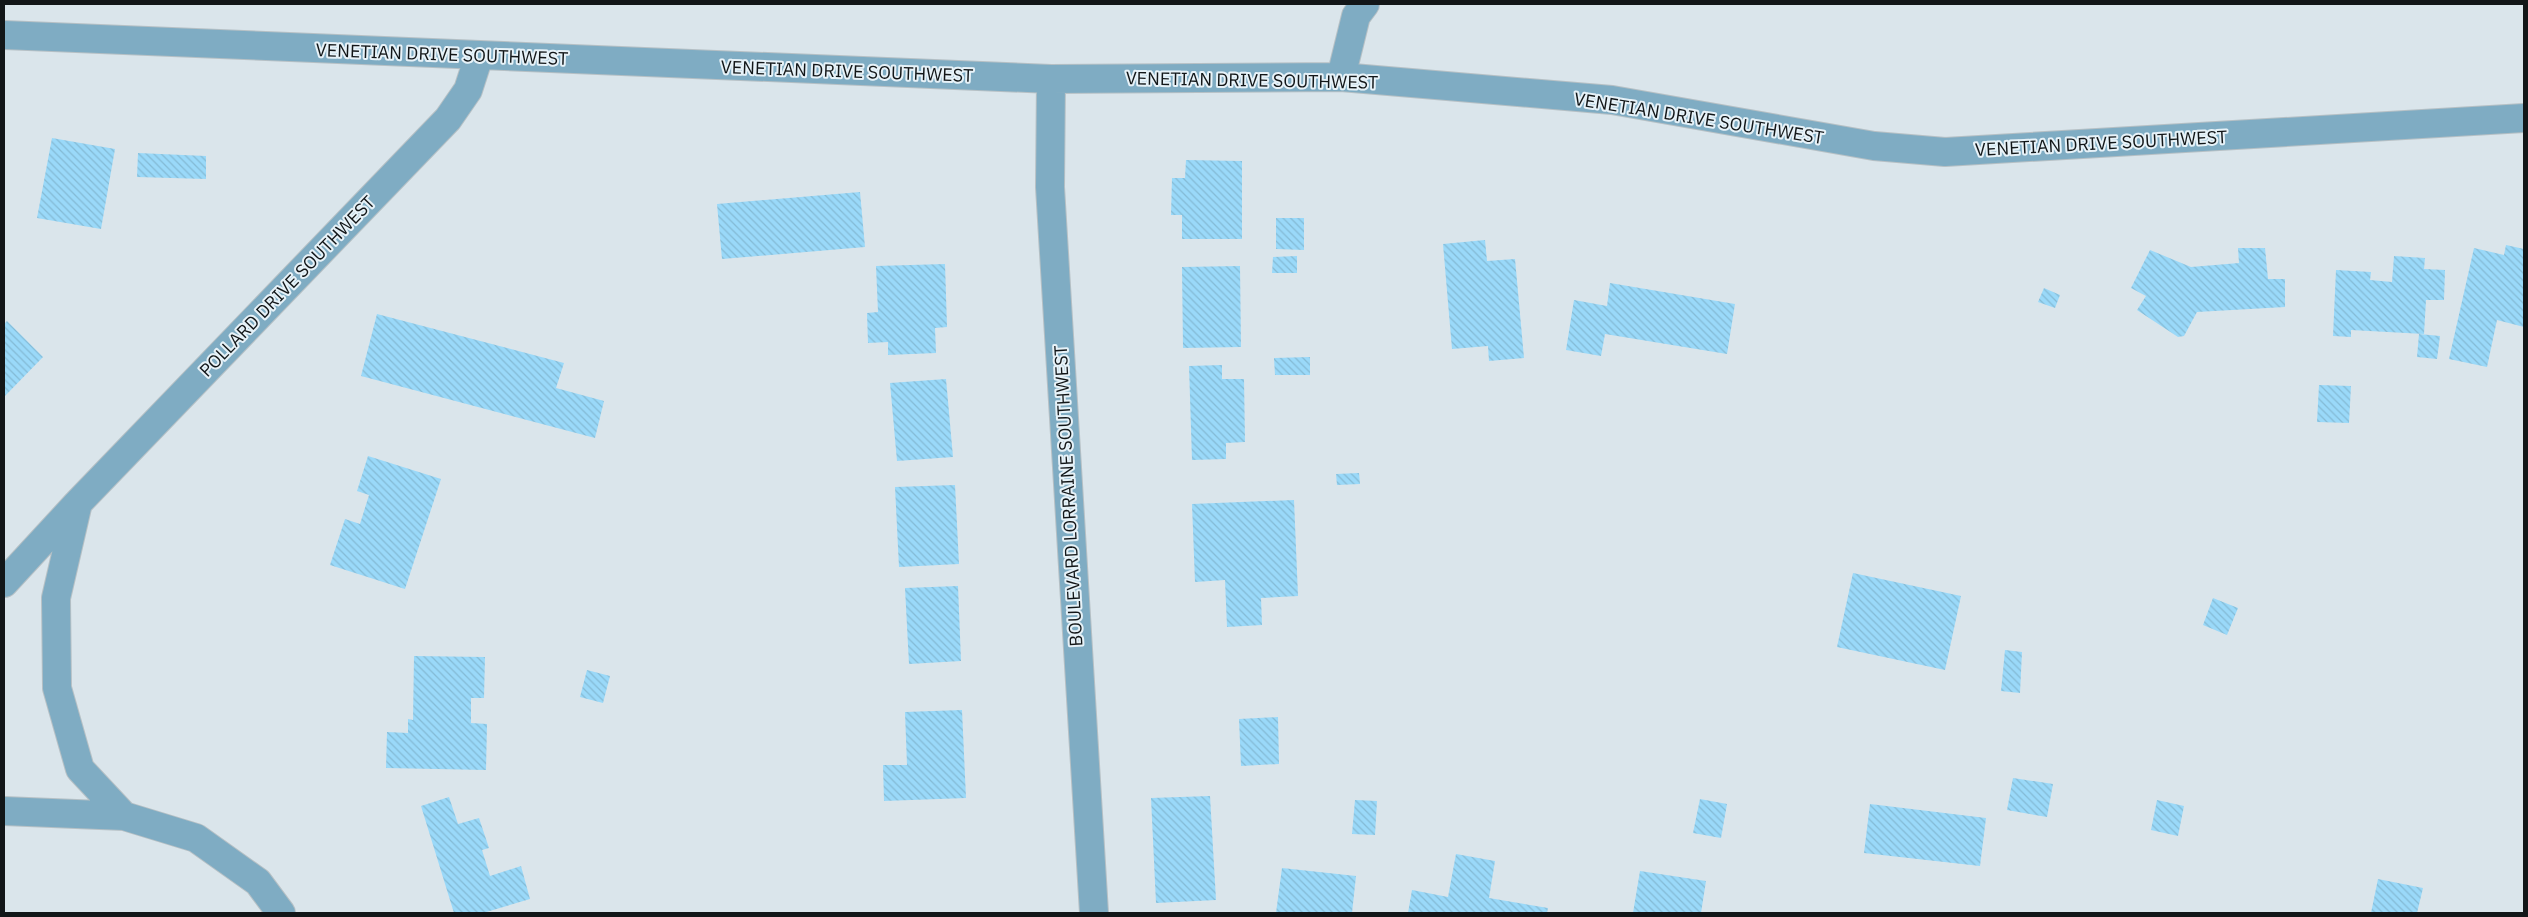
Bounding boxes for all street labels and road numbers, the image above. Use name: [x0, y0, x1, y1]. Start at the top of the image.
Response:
street label: VENETIAN DRIVE SOUTHWEST: [315, 38, 569, 70]
street label: VENETIAN DRIVE SOUTHWEST: [720, 55, 974, 87]
street label: VENETIAN DRIVE SOUTHWEST: [1126, 66, 1378, 94]
street label: VENETIAN DRIVE SOUTHWEST: [1572, 87, 1826, 149]
street label: VENETIAN DRIVE SOUTHWEST: [1974, 125, 2228, 161]
street label: POLLARD DRIVE SOUTHWEST: [194, 190, 380, 382]
street label: BOULEVARD LORRAINE SOUTHWEST: [1049, 345, 1087, 647]

